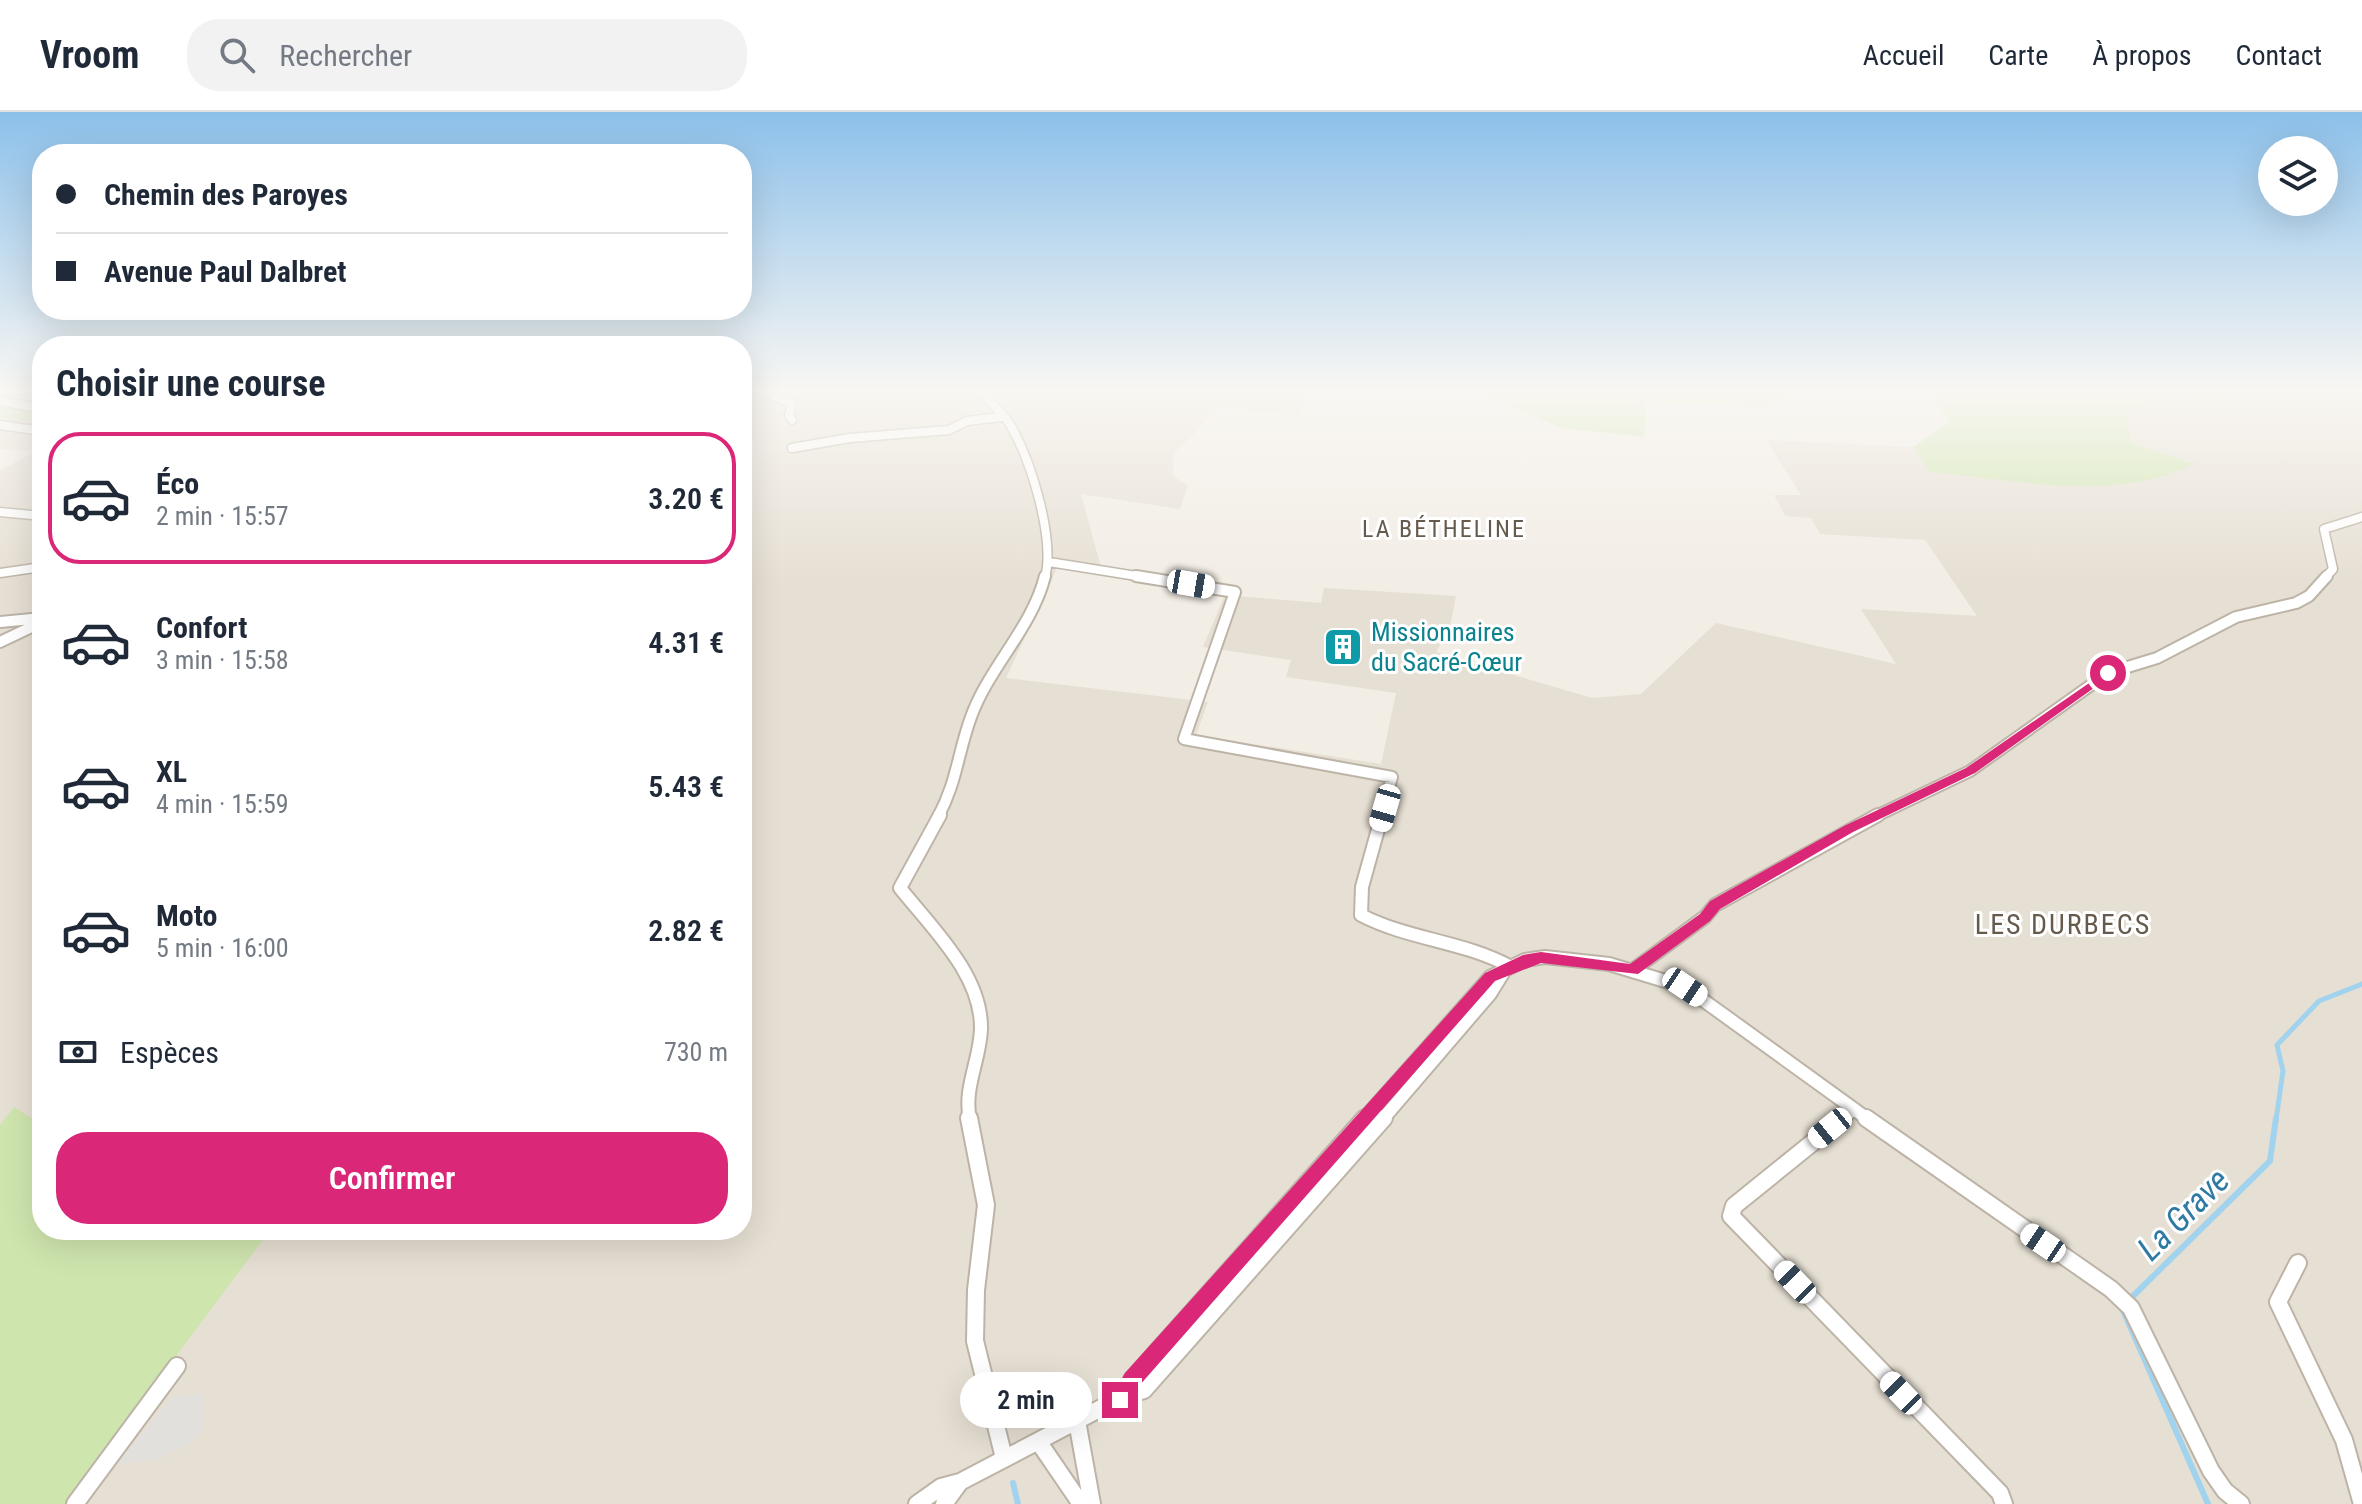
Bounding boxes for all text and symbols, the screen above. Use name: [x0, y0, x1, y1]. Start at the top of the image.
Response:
search box: [187, 19, 747, 91]
text: Vroom: [40, 33, 139, 77]
icon: search: [215, 33, 259, 77]
text: Rechercher: [279, 38, 412, 73]
text: Accueil: [1863, 39, 1944, 72]
text: Carte: [1988, 39, 2048, 72]
text: À propos: [2092, 39, 2192, 72]
text: Contact: [2236, 39, 2322, 72]
map controls: [2258, 136, 2338, 216]
button: layers: [2258, 136, 2338, 216]
text: Chemin des Paroyes: [104, 177, 348, 212]
text: Avenue Paul Dalbret: [104, 254, 347, 289]
text: Choisir une course: [56, 363, 325, 405]
icon: car: [60, 462, 132, 534]
text: Éco: [156, 466, 199, 501]
text: 3.20 €: [648, 481, 724, 516]
text: 2 min · 15:57: [156, 501, 289, 531]
district label: LA BÉTHELINE: [1362, 515, 1526, 543]
car: [1165, 568, 1217, 600]
icon: car: [60, 606, 132, 678]
text: Confort: [156, 610, 247, 645]
place label: Missionnaires du Sacré-Cœur: [1371, 617, 1522, 677]
text: 4.31 €: [648, 625, 724, 660]
building icon: Missionnaires du Sacré-Cœur: [1322, 626, 1364, 668]
text: 3 min · 15:58: [156, 645, 289, 675]
route start: [2090, 655, 2126, 691]
icon: car: [60, 750, 132, 822]
text: XL: [156, 754, 187, 789]
text: 5.43 €: [648, 769, 724, 804]
car: [1367, 782, 1403, 834]
text: 4 min · 15:59: [156, 789, 289, 819]
icon: car: [60, 894, 132, 966]
text: Moto: [156, 898, 217, 933]
district label: LES DURBECS: [1975, 908, 2151, 941]
text: 2.82 €: [648, 913, 724, 948]
text: 5 min · 16:00: [156, 933, 289, 963]
car: [1658, 964, 1712, 1010]
icon: cash: [56, 1030, 100, 1074]
text: Espèces: [120, 1035, 219, 1070]
text: 730 m: [664, 1037, 728, 1067]
car: [1804, 1104, 1856, 1152]
button: Confirmer: [56, 1132, 728, 1224]
water label: La Grave: [2129, 1160, 2237, 1268]
car: [2016, 1220, 2070, 1266]
car: [1770, 1256, 1820, 1308]
car: [1876, 1367, 1926, 1419]
callout: 2 min: [960, 1372, 1092, 1428]
route end: [1102, 1382, 1138, 1418]
text: 2 min: [997, 1385, 1055, 1415]

